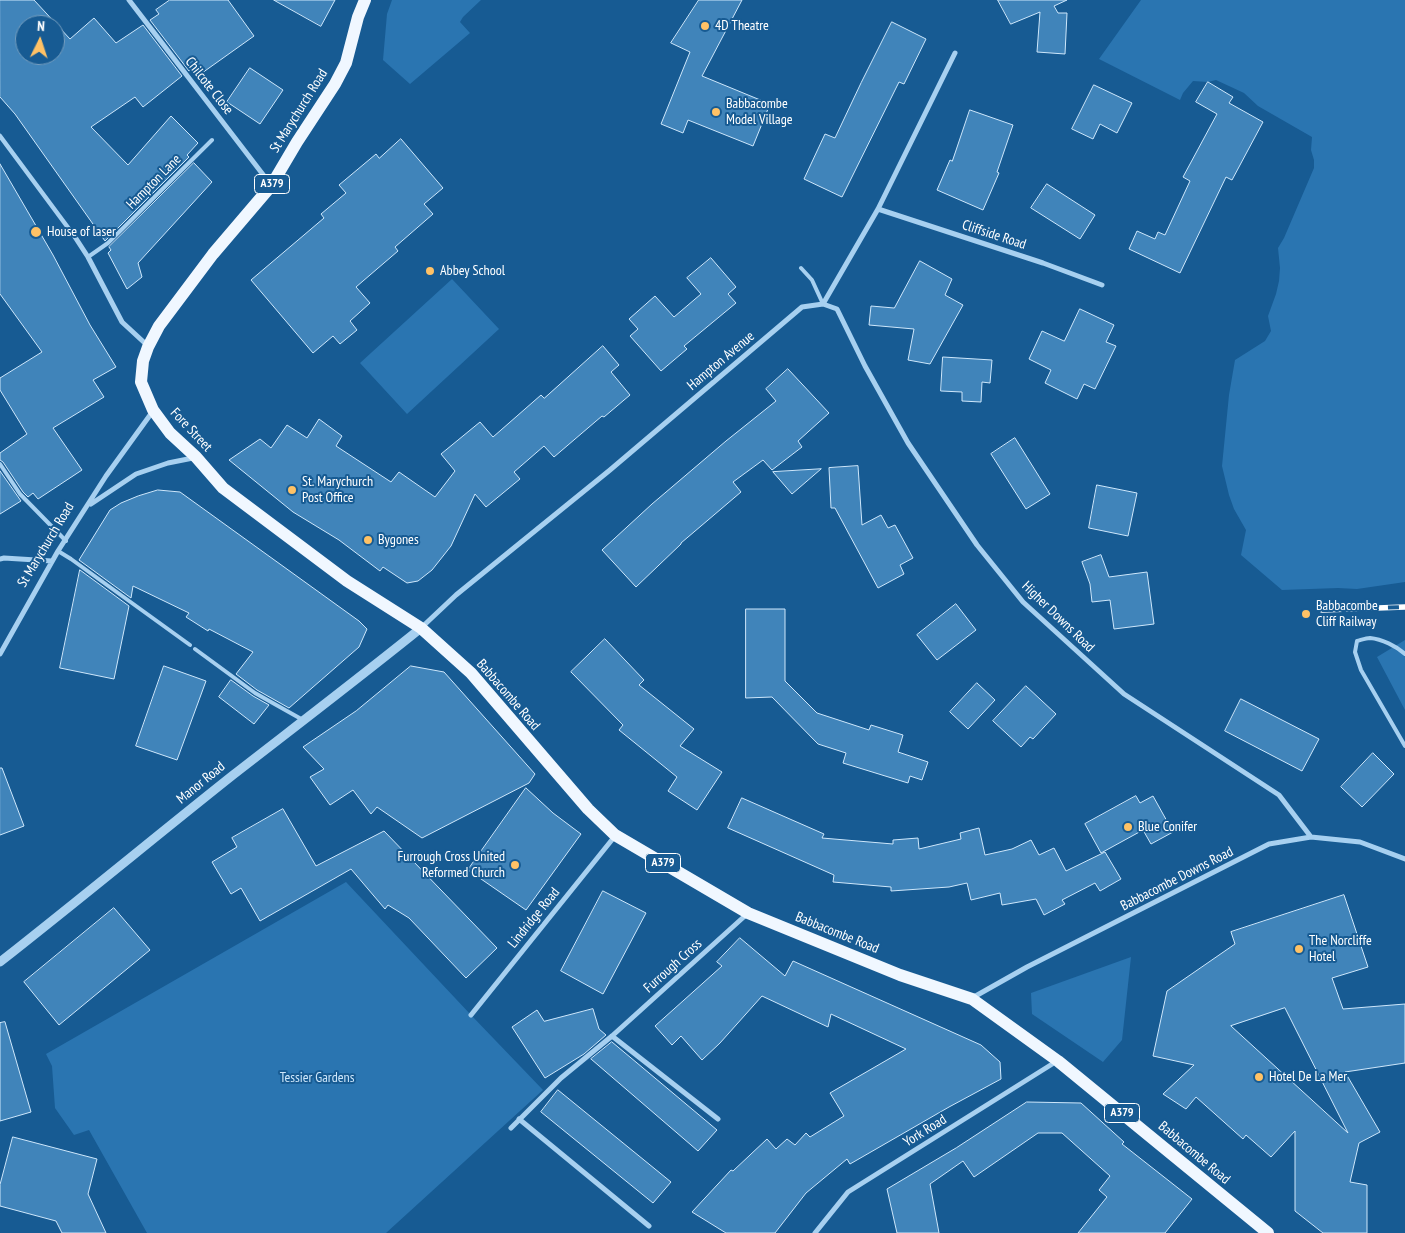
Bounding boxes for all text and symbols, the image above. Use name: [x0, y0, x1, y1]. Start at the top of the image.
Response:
north arrow: [15, 15, 65, 65]
text: N: [37, 17, 45, 35]
place label: 4D Theatre: [715, 18, 769, 34]
marker: 4D Theatre: [699, 20, 711, 32]
street label: Chilcote Close: [181, 54, 237, 118]
street label: St Marychurch Road: [267, 66, 331, 156]
place label: Babbacombe Model Village: [726, 96, 793, 128]
marker: Babbacombe Model Village: [710, 106, 722, 118]
street label: Hampton Lane: [123, 151, 185, 213]
road number: A379: [254, 174, 290, 193]
street label: Cliffside Road: [960, 217, 1028, 253]
place label: House of laser: [47, 224, 116, 240]
marker: House of laser: [29, 225, 43, 239]
place label: Abbey School: [440, 263, 505, 279]
marker: Abbey School: [424, 265, 436, 277]
street label: Hampton Avenue: [684, 328, 758, 394]
street label: Fore Street: [167, 405, 215, 455]
place label: St. Marychurch Post Office: [302, 474, 373, 507]
marker: St. Marychurch Post Office: [286, 484, 298, 496]
street label: St Marychurch Road: [14, 500, 78, 590]
place label: Bygones: [378, 532, 419, 548]
marker: Bygones: [362, 534, 374, 546]
street label: Higher Downs Road: [1018, 578, 1098, 656]
place label: Babbacombe Cliff Railway: [1316, 598, 1378, 630]
marker: Babbacombe Cliff Railway: [1300, 608, 1312, 620]
street label: Babbacombe Road: [473, 656, 543, 734]
street label: Manor Road: [173, 758, 229, 808]
place label: Blue Conifer: [1138, 819, 1197, 835]
marker: Blue Conifer: [1122, 821, 1134, 833]
street label: Babbacombe Downs Road: [1118, 843, 1236, 915]
place label: Furrough Cross United Reformed Church: [398, 849, 505, 882]
road number: A379: [646, 854, 680, 872]
marker: Furrough Cross United Reformed Church: [509, 859, 521, 871]
street label: Lindridge Road: [505, 884, 563, 952]
street label: Babbacombe Road: [793, 909, 881, 957]
place label: The Norcliffe Hotel: [1309, 933, 1372, 966]
street label: Furrough Cross: [640, 936, 706, 996]
marker: The Norcliffe Hotel: [1293, 943, 1305, 955]
place label: Hotel De La Mer: [1269, 1069, 1347, 1085]
park label: Tessier Gardens: [280, 1070, 354, 1086]
marker: Hotel De La Mer: [1253, 1071, 1265, 1083]
road number: A379: [1104, 1104, 1140, 1122]
street label: York Road: [900, 1111, 950, 1151]
street label: Babbacombe Road: [1155, 1118, 1233, 1188]

